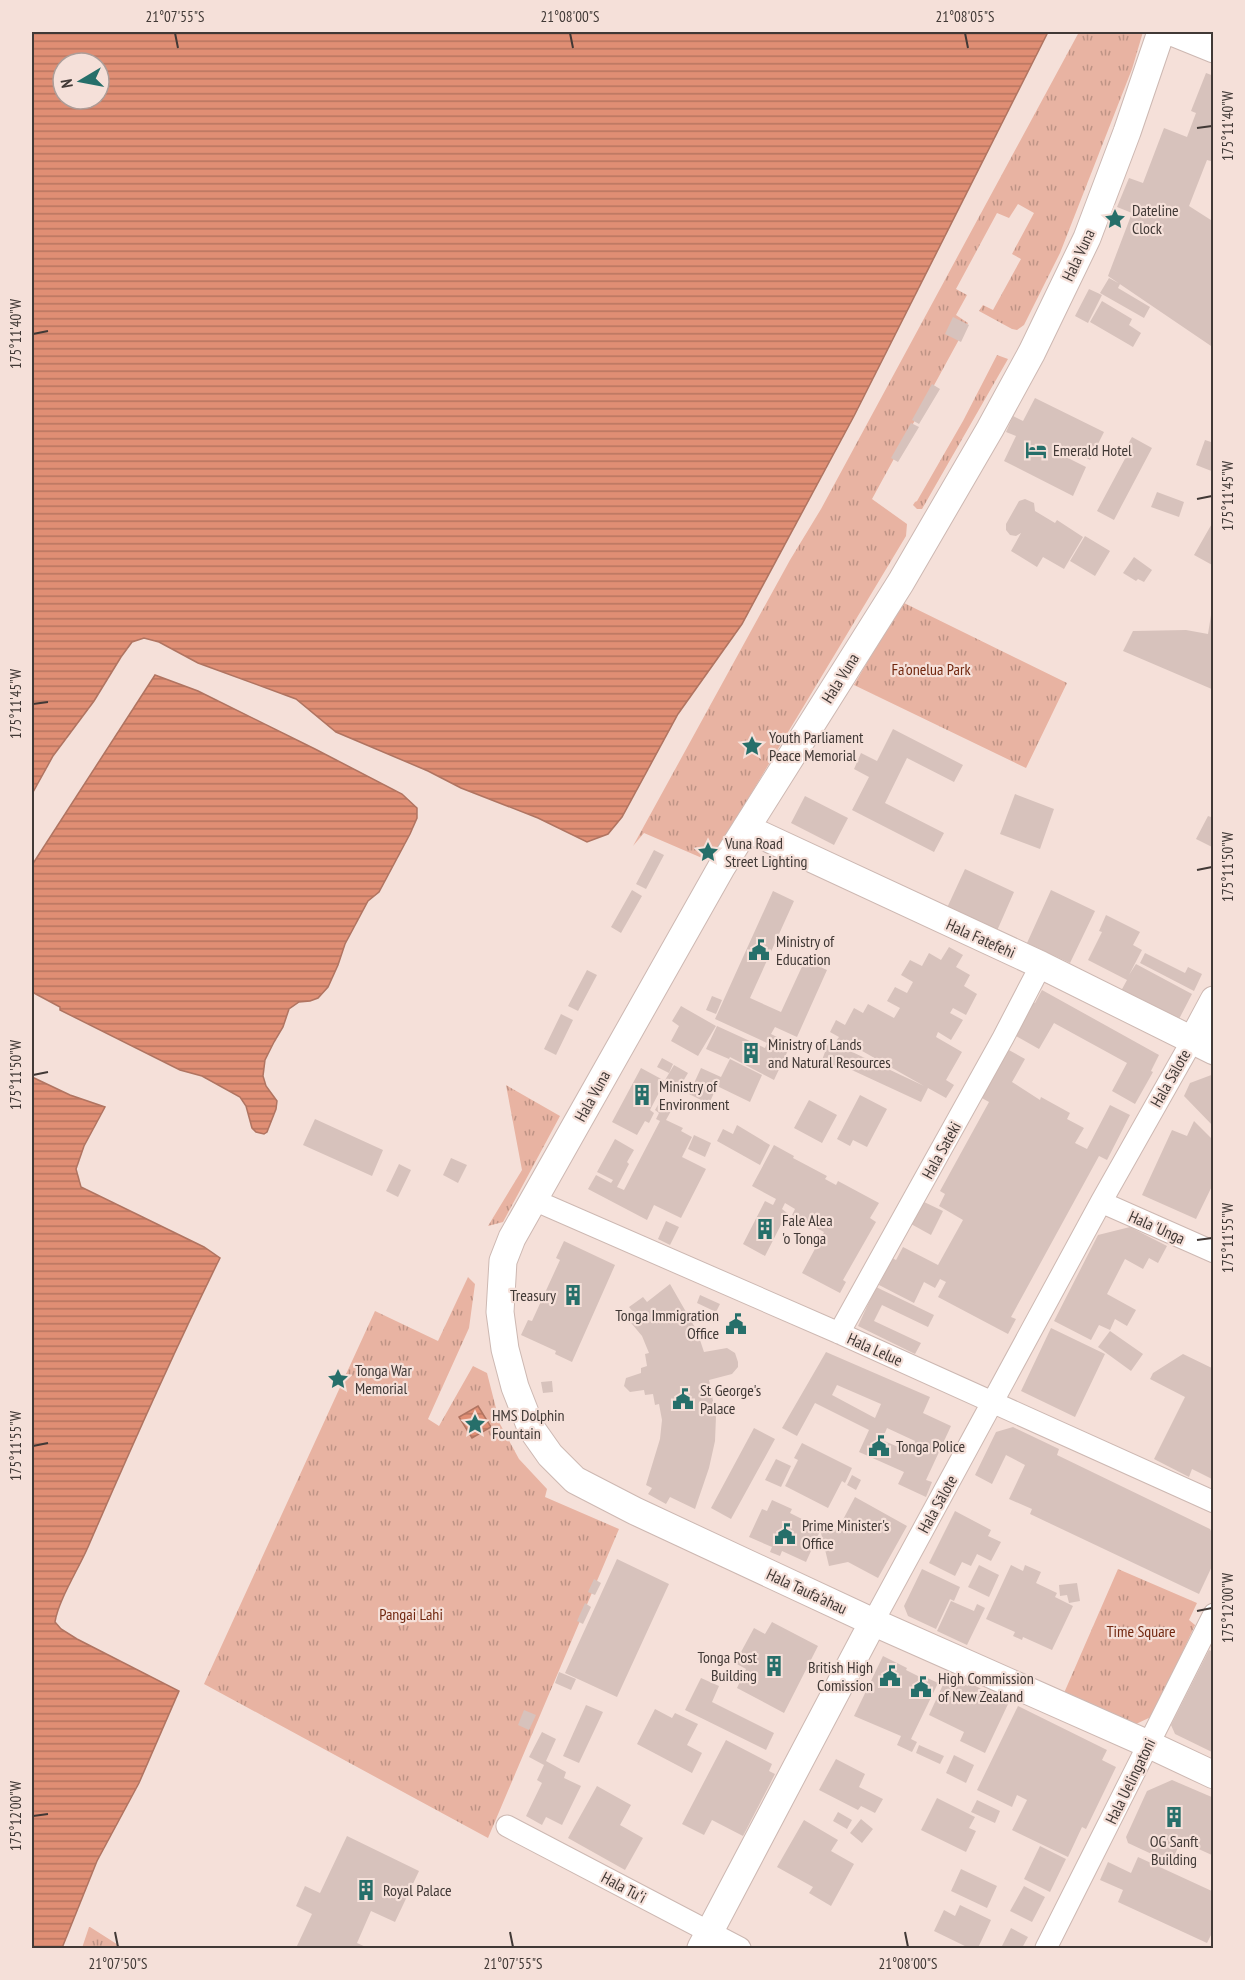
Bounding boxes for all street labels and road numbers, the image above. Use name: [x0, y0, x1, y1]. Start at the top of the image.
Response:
street label: Hala Vuna: [1057, 226, 1099, 284]
street label: Hala Vuna: [817, 649, 863, 707]
street label: Hala Fatefehi: [943, 914, 1019, 962]
street label: Hala Sālote: [1146, 1046, 1194, 1110]
street label: Hala Vuna: [570, 1067, 614, 1125]
street label: Hala Sateki: [917, 1118, 965, 1182]
street label: Hala 'Unga: [1126, 1206, 1188, 1248]
street label: Hala Lelue: [844, 1328, 906, 1370]
street label: Hala Sālote: [913, 1471, 961, 1537]
street label: Hala Taufa'ahau: [764, 1564, 850, 1618]
street label: Hala Uelingatoni: [1101, 1735, 1159, 1827]
street label: Hala Tuʻi: [598, 1867, 650, 1907]

